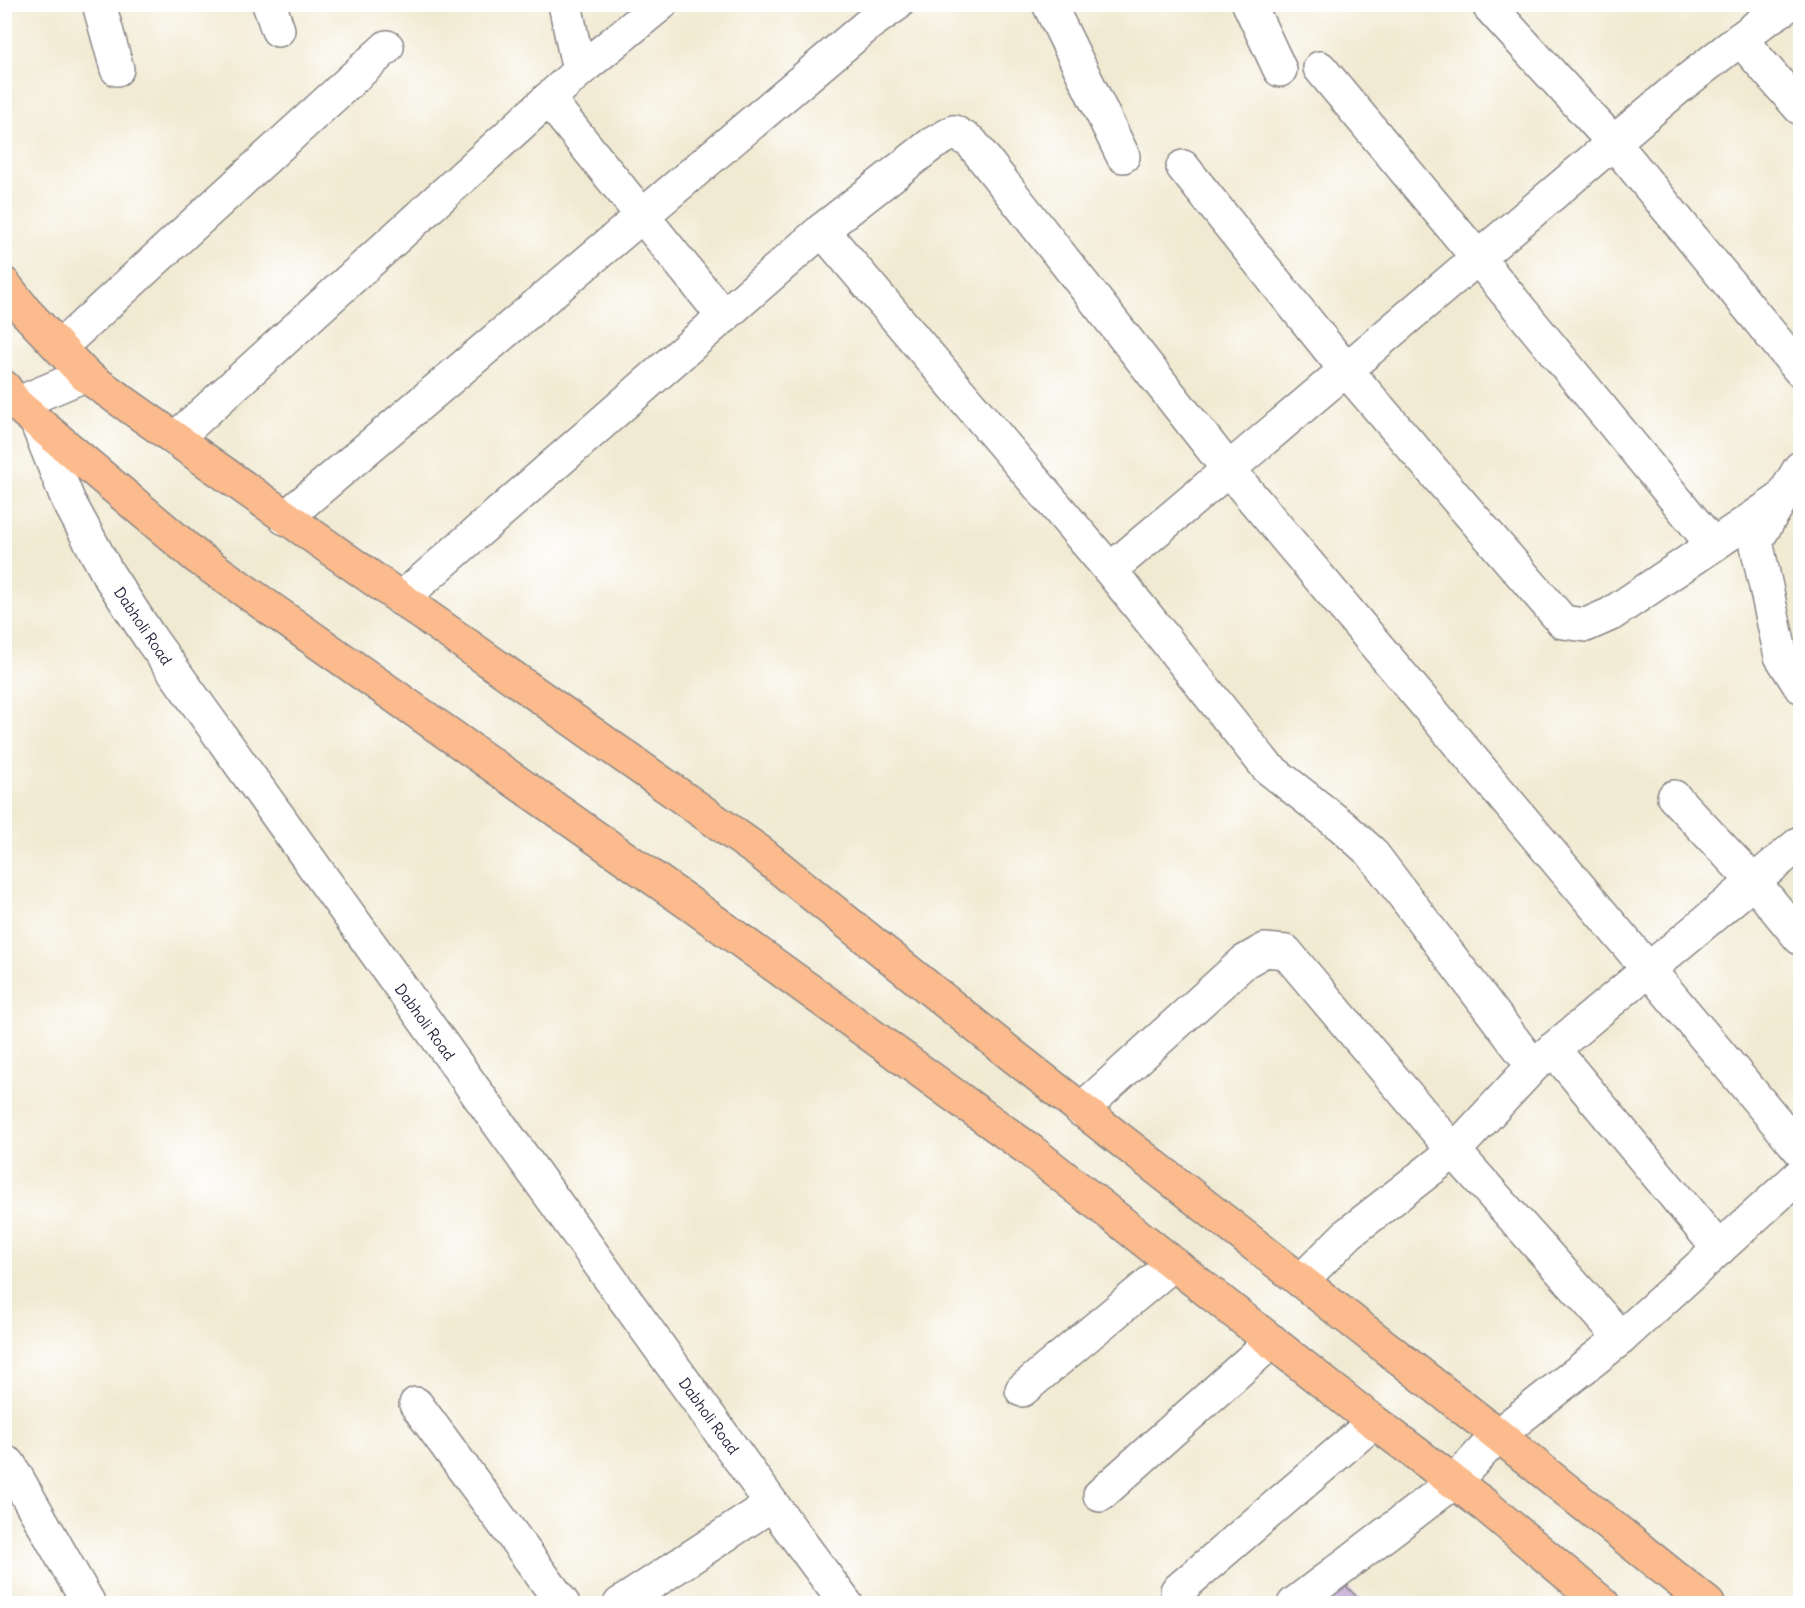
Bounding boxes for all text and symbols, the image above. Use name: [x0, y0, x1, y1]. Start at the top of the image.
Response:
street label: Dabholi Road: [110, 583, 176, 669]
street label: Dabholi Road: [391, 980, 459, 1064]
street label: Dabholi Road: [675, 1374, 743, 1458]

